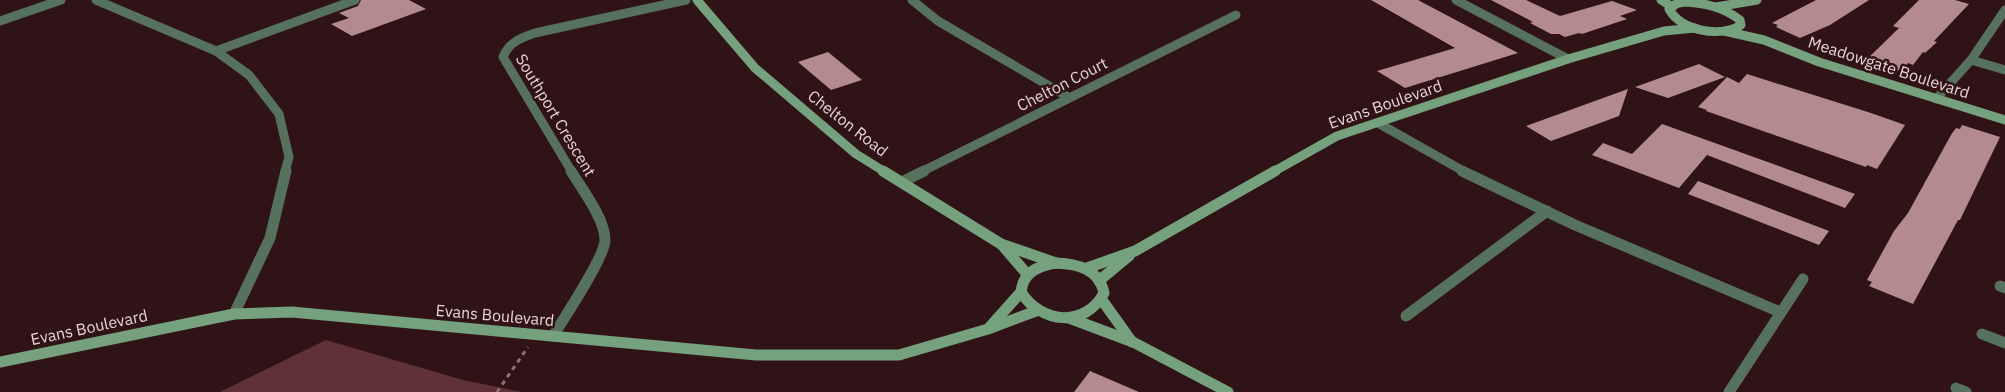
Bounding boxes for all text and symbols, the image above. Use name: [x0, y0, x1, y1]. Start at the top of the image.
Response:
street label: Meadowgate Boulevard: [1806, 31, 1972, 103]
street label: Southport Crescent: [512, 50, 600, 180]
street label: Chelton Court: [1013, 53, 1111, 115]
street label: Evans Boulevard: [1325, 75, 1445, 133]
street label: Chelton Road: [804, 85, 892, 161]
street label: Evans Boulevard: [435, 300, 555, 330]
street label: Evans Boulevard: [29, 305, 149, 349]

